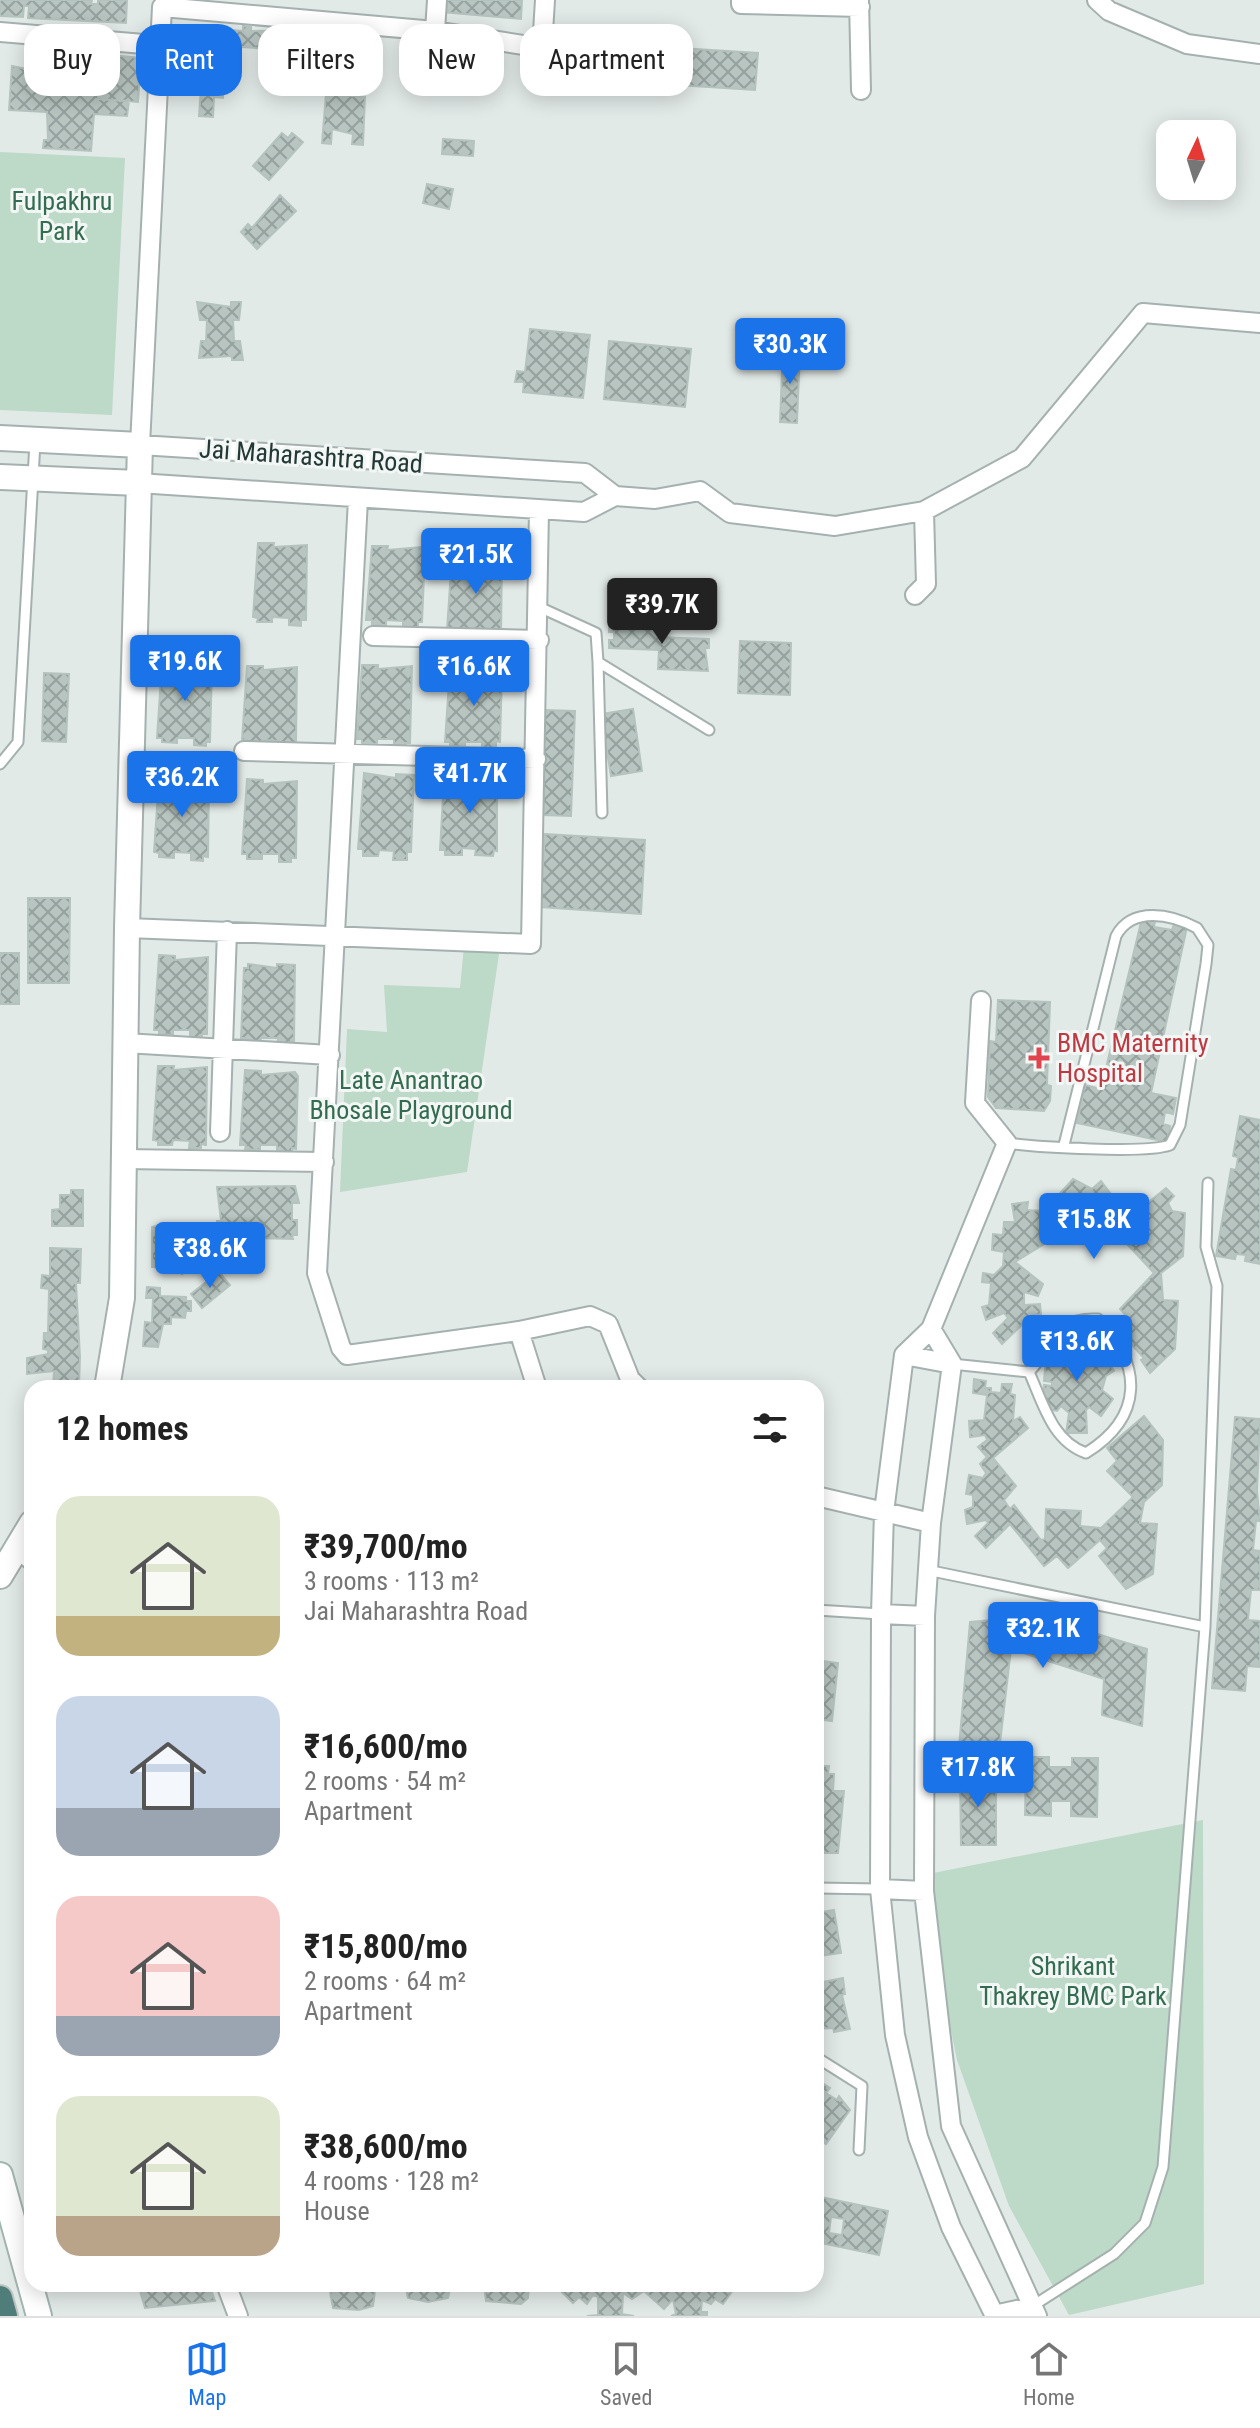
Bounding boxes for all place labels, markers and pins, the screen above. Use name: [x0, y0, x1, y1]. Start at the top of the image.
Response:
pin: ₹30.3K: [725, 318, 855, 386]
pin: ₹21.5K: [411, 528, 541, 596]
pin: ₹39.7K: [597, 578, 727, 646]
pin: ₹19.6K: [120, 635, 250, 703]
pin: ₹16.6K: [409, 640, 539, 708]
pin: ₹41.7K: [405, 747, 535, 815]
pin: ₹36.2K: [117, 751, 247, 819]
place label: BMC Maternity Hospital: [1057, 1028, 1209, 1088]
marker: BMC Maternity Hospital: [1028, 1047, 1050, 1069]
pin: ₹15.8K: [1029, 1193, 1159, 1261]
pin: ₹38.6K: [145, 1222, 275, 1290]
pin: ₹13.6K: [1012, 1315, 1142, 1383]
pin: ₹32.1K: [978, 1602, 1108, 1670]
pin: ₹17.8K: [913, 1741, 1043, 1809]

